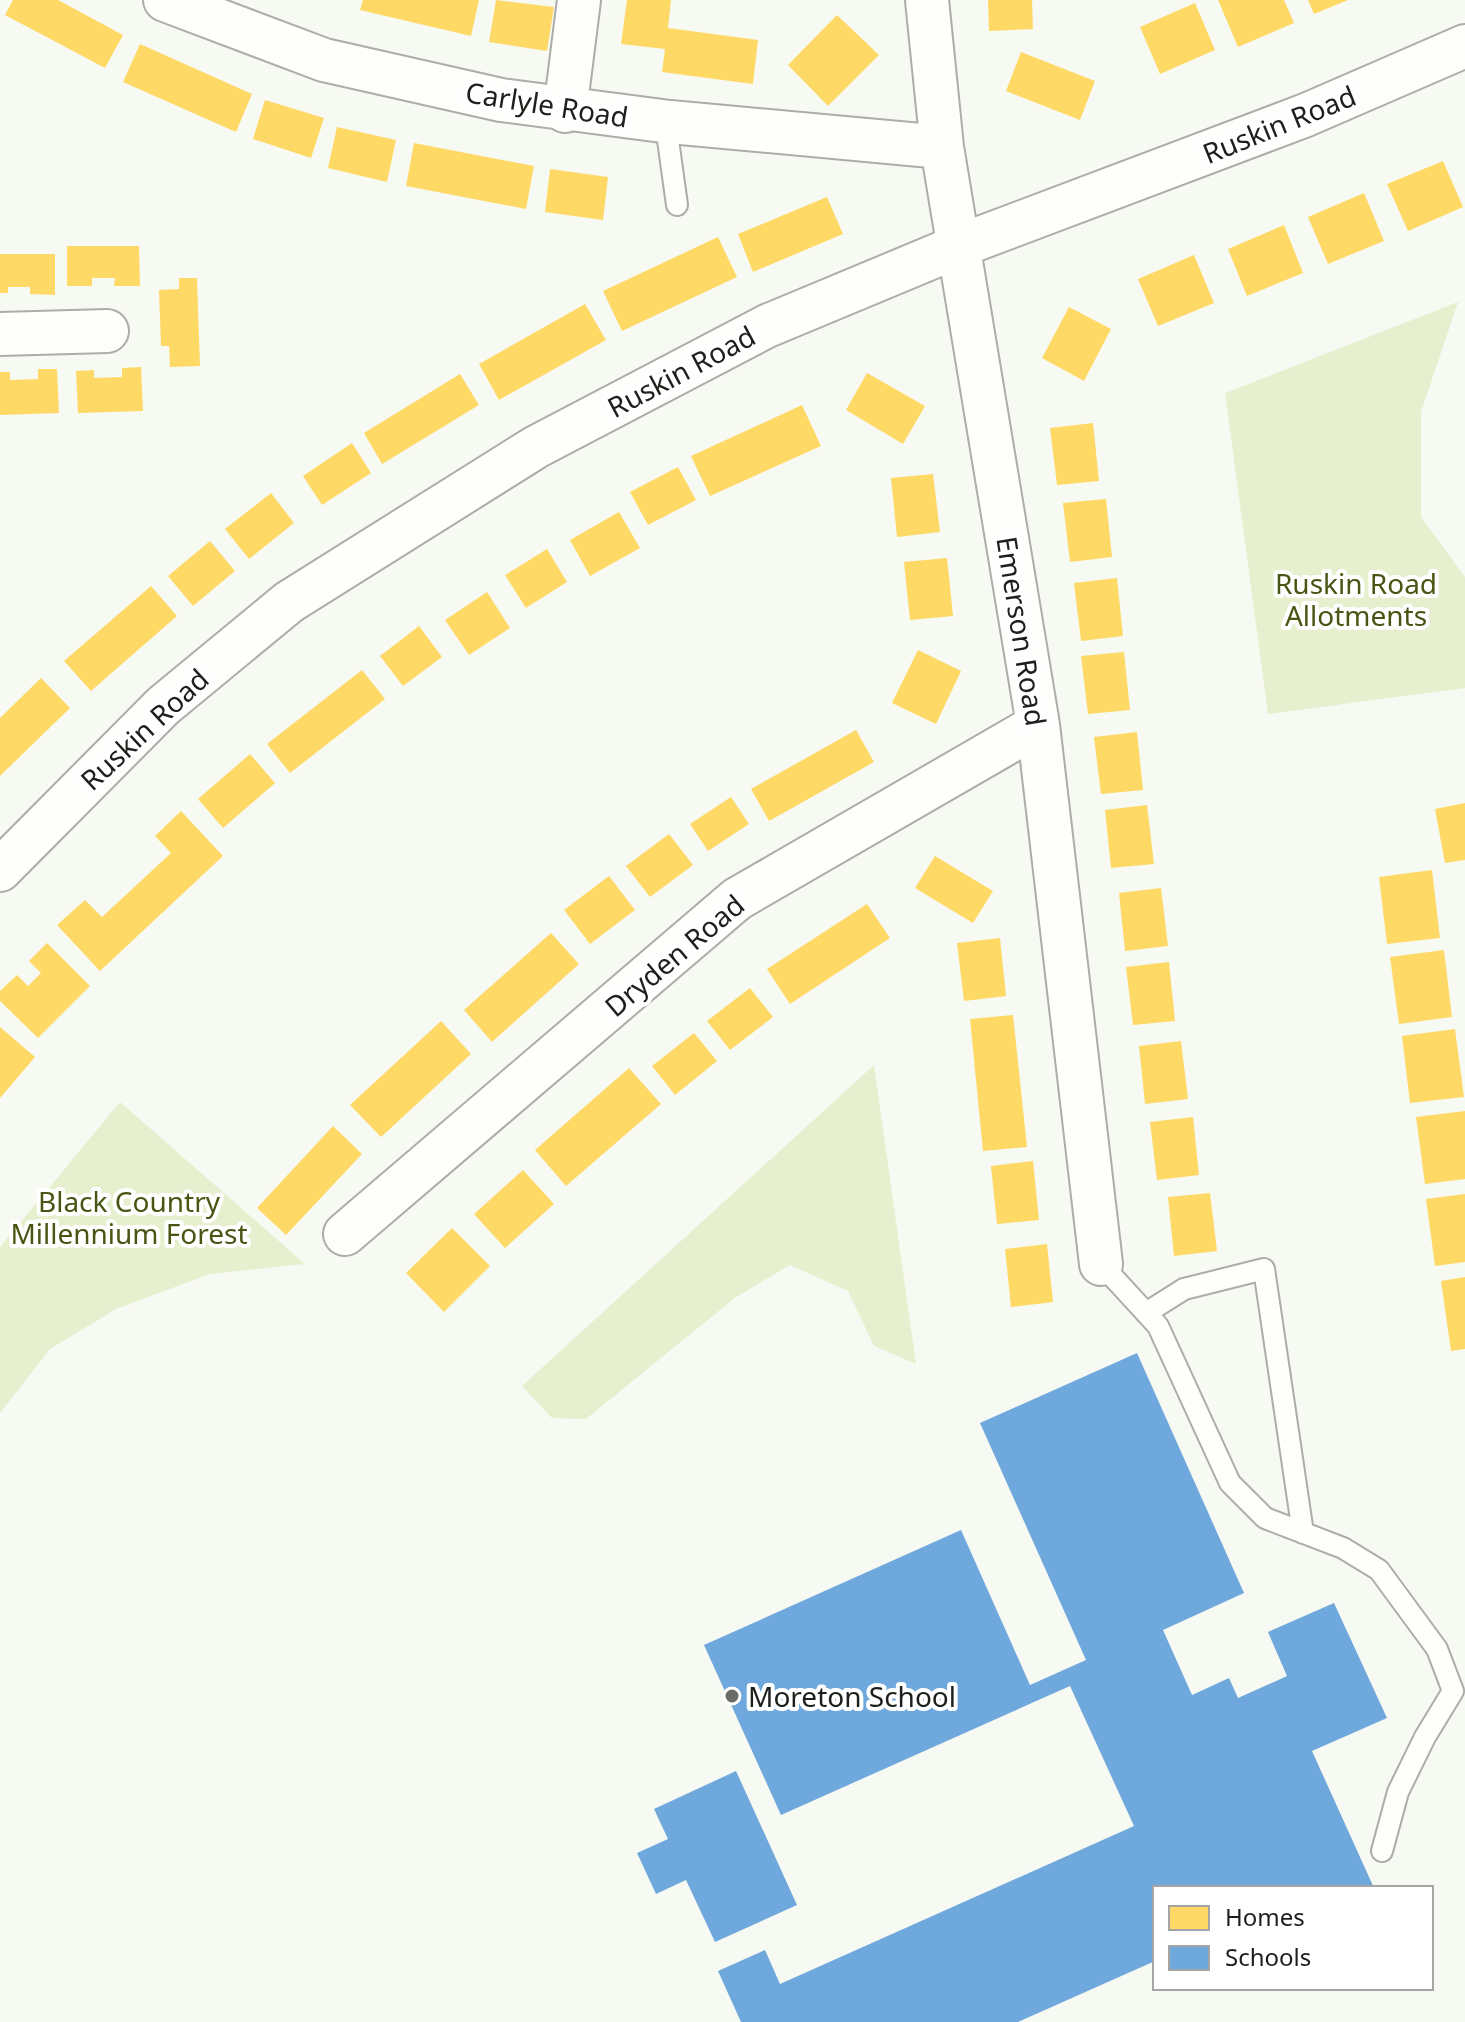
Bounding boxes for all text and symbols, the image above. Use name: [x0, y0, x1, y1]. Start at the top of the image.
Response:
street label: Carlyle Road: [463, 72, 631, 136]
street label: Ruskin Road: [1197, 76, 1361, 172]
street label: Ruskin Road: [600, 316, 762, 426]
street label: Emerson Road: [988, 534, 1056, 728]
park label: Ruskin Road Allotments: [1275, 564, 1437, 634]
street label: Ruskin Road: [72, 660, 216, 798]
street label: Dryden Road: [596, 885, 752, 1025]
park label: Black Country Millennium Forest: [10, 1182, 248, 1252]
place label: Moreton School: [748, 1677, 956, 1715]
marker: Moreton School: [723, 1687, 741, 1705]
legend: [1153, 1886, 1433, 1990]
text: Homes: [1225, 1900, 1305, 1933]
text: Schools: [1225, 1940, 1311, 1973]

